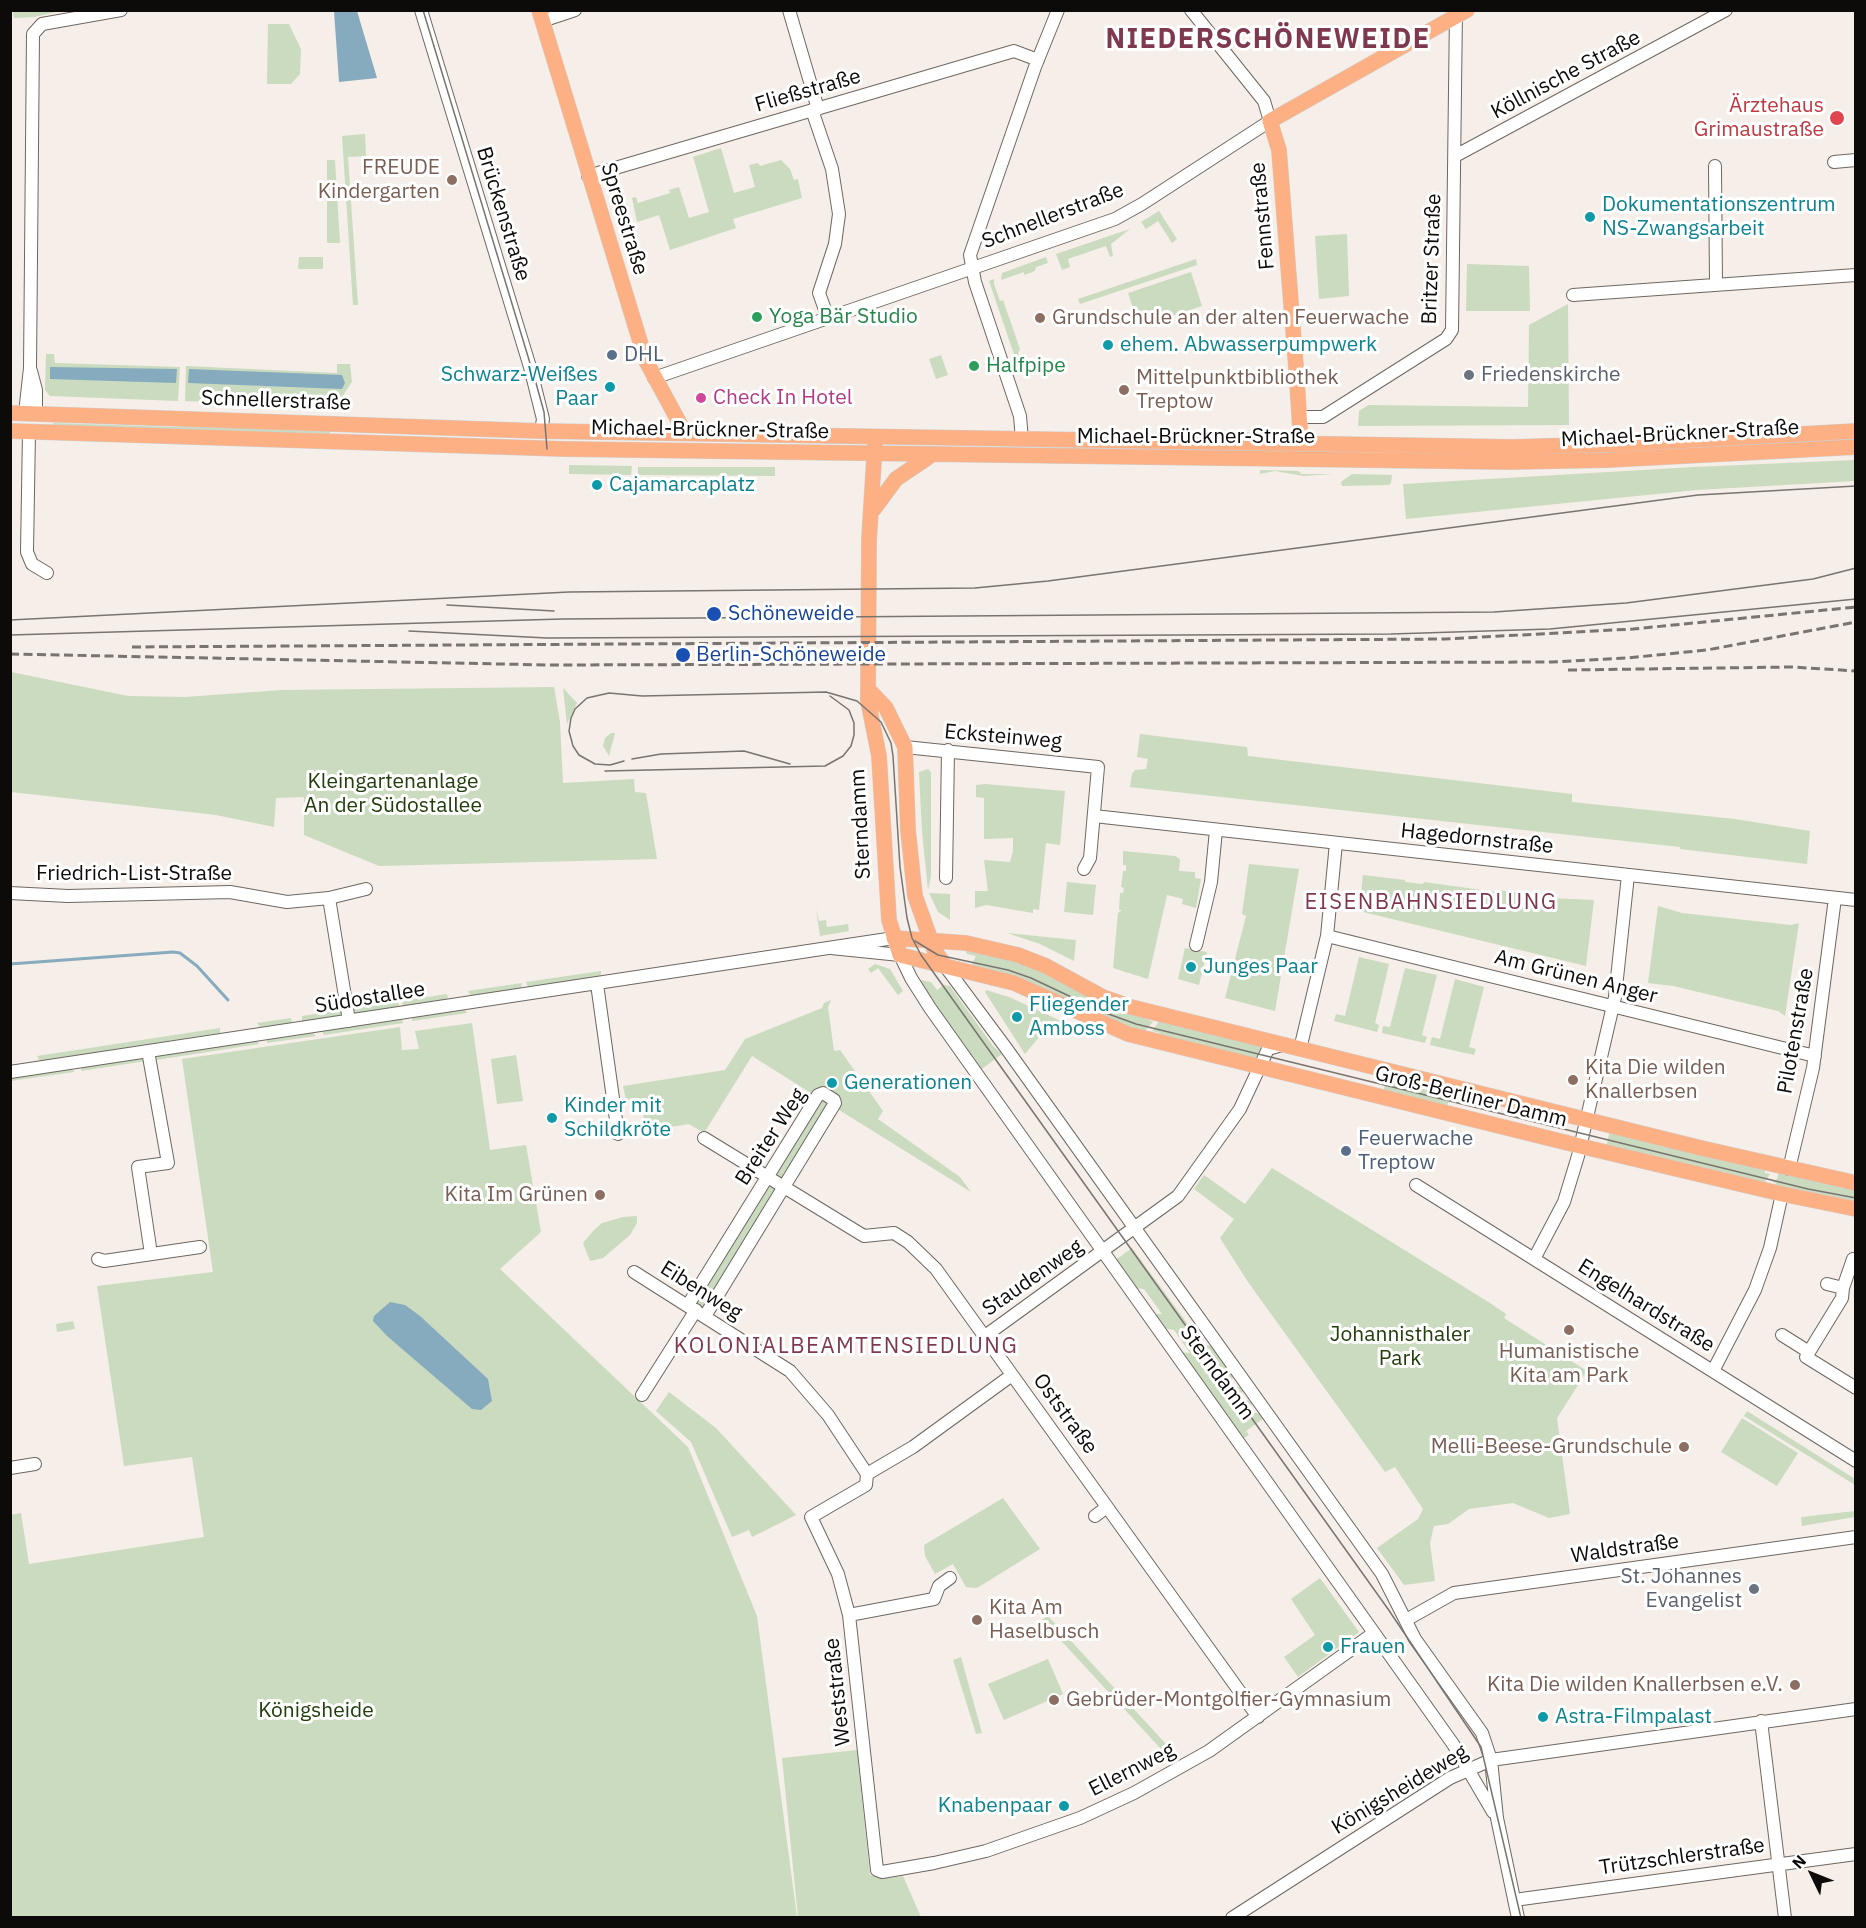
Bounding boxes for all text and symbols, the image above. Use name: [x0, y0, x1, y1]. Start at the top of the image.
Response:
district label: NIEDERSCHÖNEWEIDE: [1105, 24, 1431, 56]
street label: Köllnische Straße: [1487, 25, 1645, 125]
street label: Fließstraße: [752, 64, 864, 118]
place label: Ärztehaus Grimaustraße: [1694, 93, 1824, 143]
marker: Ärztehaus Grimaustraße: [1828, 109, 1846, 127]
street label: Brückenstraße: [471, 144, 535, 284]
place label: FREUDE Kindergarten: [318, 155, 440, 205]
street label: Spreestraße: [595, 160, 653, 278]
street label: Fennstraße: [1246, 161, 1280, 271]
marker: FREUDE Kindergarten: [445, 173, 459, 187]
street label: Schnellerstraße: [978, 177, 1128, 255]
place label: Dokumentationszentrum NS-Zwangsarbeit: [1602, 192, 1836, 242]
street label: Britzer Straße: [1417, 193, 1447, 325]
marker: Dokumentationszentrum NS-Zwangsarbeit: [1583, 210, 1597, 224]
place label: Yoga Bär Studio: [769, 304, 918, 330]
place label: Grundschule an der alten Feuerwache: [1052, 305, 1409, 331]
marker: Yoga Bär Studio: [750, 310, 764, 324]
marker: Grundschule an der alten Feuerwache: [1033, 311, 1047, 325]
place label: ehem. Abwasserpumpwerk: [1120, 332, 1377, 358]
marker: ehem. Abwasserpumpwerk: [1101, 338, 1115, 352]
place label: DHL: [624, 342, 663, 368]
marker: DHL: [605, 348, 619, 362]
place label: Halfpipe: [986, 353, 1066, 379]
marker: Halfpipe: [967, 359, 981, 373]
place label: Schwarz-Weißes Paar: [441, 362, 598, 412]
place label: Friedenskirche: [1481, 362, 1621, 388]
place label: Mittelpunktbibliothek Treptow: [1136, 365, 1339, 415]
marker: Friedenskirche: [1462, 368, 1476, 382]
marker: Schwarz-Weißes Paar: [603, 380, 617, 394]
marker: Mittelpunktbibliothek Treptow: [1117, 383, 1131, 397]
place label: Check In Hotel: [713, 385, 853, 411]
street label: Schnellerstraße: [201, 386, 351, 416]
marker: Check In Hotel: [694, 391, 708, 405]
street label: Michael-Brückner-Straße: [591, 415, 829, 445]
street label: Michael-Brückner-Straße: [1560, 415, 1800, 453]
street label: Michael-Brückner-Straße: [1077, 424, 1315, 450]
place label: Cajamarcaplatz: [609, 472, 755, 498]
marker: Cajamarcaplatz: [590, 478, 604, 492]
place label: Schöneweide: [728, 601, 854, 627]
marker: Schöneweide: [705, 605, 723, 623]
place label: Berlin-Schöneweide: [696, 642, 886, 668]
marker: Berlin-Schöneweide: [674, 646, 692, 664]
street label: Ecksteinweg: [943, 719, 1063, 755]
street label: Sterndamm: [846, 768, 876, 880]
park label: Kleingartenanlage An der Südostallee: [304, 769, 482, 819]
street label: Hagedornstraße: [1399, 818, 1555, 860]
street label: Friedrich-List-Straße: [36, 861, 232, 887]
district label: EISENBAHNSIEDLUNG: [1305, 890, 1557, 916]
street label: Am Grünen Anger: [1492, 945, 1660, 1009]
place label: Junges Paar: [1203, 954, 1318, 980]
marker: Junges Paar: [1184, 960, 1198, 974]
street label: Pilotenstraße: [1773, 966, 1819, 1096]
street label: Südostallee: [313, 977, 427, 1019]
place label: Fliegender Amboss: [1029, 992, 1129, 1042]
marker: Fliegender Amboss: [1010, 1010, 1024, 1024]
place label: Kita Die wilden Knallerbsen: [1585, 1055, 1726, 1105]
street label: Groß-Berliner Damm: [1372, 1061, 1570, 1133]
place label: Generationen: [844, 1070, 972, 1096]
marker: Kita Die wilden Knallerbsen: [1566, 1073, 1580, 1087]
marker: Generationen: [825, 1076, 839, 1090]
street label: Breiter Weg: [730, 1084, 812, 1190]
place label: Kinder mit Schildkröte: [564, 1093, 671, 1143]
marker: Kinder mit Schildkröte: [545, 1111, 559, 1125]
place label: Feuerwache Treptow: [1358, 1126, 1473, 1176]
marker: Feuerwache Treptow: [1339, 1144, 1353, 1158]
place label: Kita Im Grünen: [445, 1182, 588, 1208]
marker: Kita Im Grünen: [593, 1188, 607, 1202]
street label: Staudenweg: [978, 1234, 1088, 1322]
street label: Engelhardstraße: [1573, 1254, 1719, 1358]
street label: Eibenweg: [655, 1256, 747, 1326]
street label: Sterndamm: [1174, 1321, 1260, 1425]
park label: Johannisthaler Park: [1330, 1322, 1470, 1372]
marker: Humanistische Kita am Park: [1562, 1323, 1576, 1337]
district label: KOLONIALBEAMTENSIEDLUNG: [674, 1334, 1018, 1360]
place label: Humanistische Kita am Park: [1499, 1339, 1639, 1389]
street label: Oststraße: [1027, 1369, 1103, 1459]
place label: Melli-Beese-Grundschule: [1431, 1434, 1672, 1460]
marker: Melli-Beese-Grundschule: [1677, 1440, 1691, 1454]
street label: Waldstraße: [1569, 1529, 1681, 1569]
place label: St. Johannes Evangelist: [1621, 1564, 1742, 1614]
marker: St. Johannes Evangelist: [1747, 1582, 1761, 1596]
place label: Kita Am Haselbusch: [989, 1595, 1099, 1645]
marker: Kita Am Haselbusch: [970, 1613, 984, 1627]
place label: Frauen: [1340, 1634, 1406, 1660]
street label: Weststraße: [820, 1637, 856, 1747]
marker: Frauen: [1321, 1640, 1335, 1654]
place label: Kita Die wilden Knallerbsen e.V.: [1487, 1672, 1783, 1698]
marker: Kita Die wilden Knallerbsen e.V.: [1788, 1678, 1802, 1692]
place label: Gebrüder-Montgolfier-Gymnasium: [1066, 1687, 1391, 1713]
marker: Gebrüder-Montgolfier-Gymnasium: [1047, 1693, 1061, 1707]
park label: Königsheide: [258, 1698, 374, 1724]
place label: Astra-Filmpalast: [1555, 1704, 1712, 1730]
marker: Astra-Filmpalast: [1536, 1710, 1550, 1724]
street label: Ellernweg: [1085, 1738, 1179, 1802]
street label: Königsheideweg: [1328, 1740, 1472, 1840]
place label: Knabenpaar: [938, 1793, 1052, 1819]
marker: Knabenpaar: [1057, 1799, 1071, 1813]
street label: Trützschlerstraße: [1598, 1833, 1766, 1881]
north arrow: [1782, 1844, 1842, 1904]
text: N: [1788, 1851, 1810, 1873]

